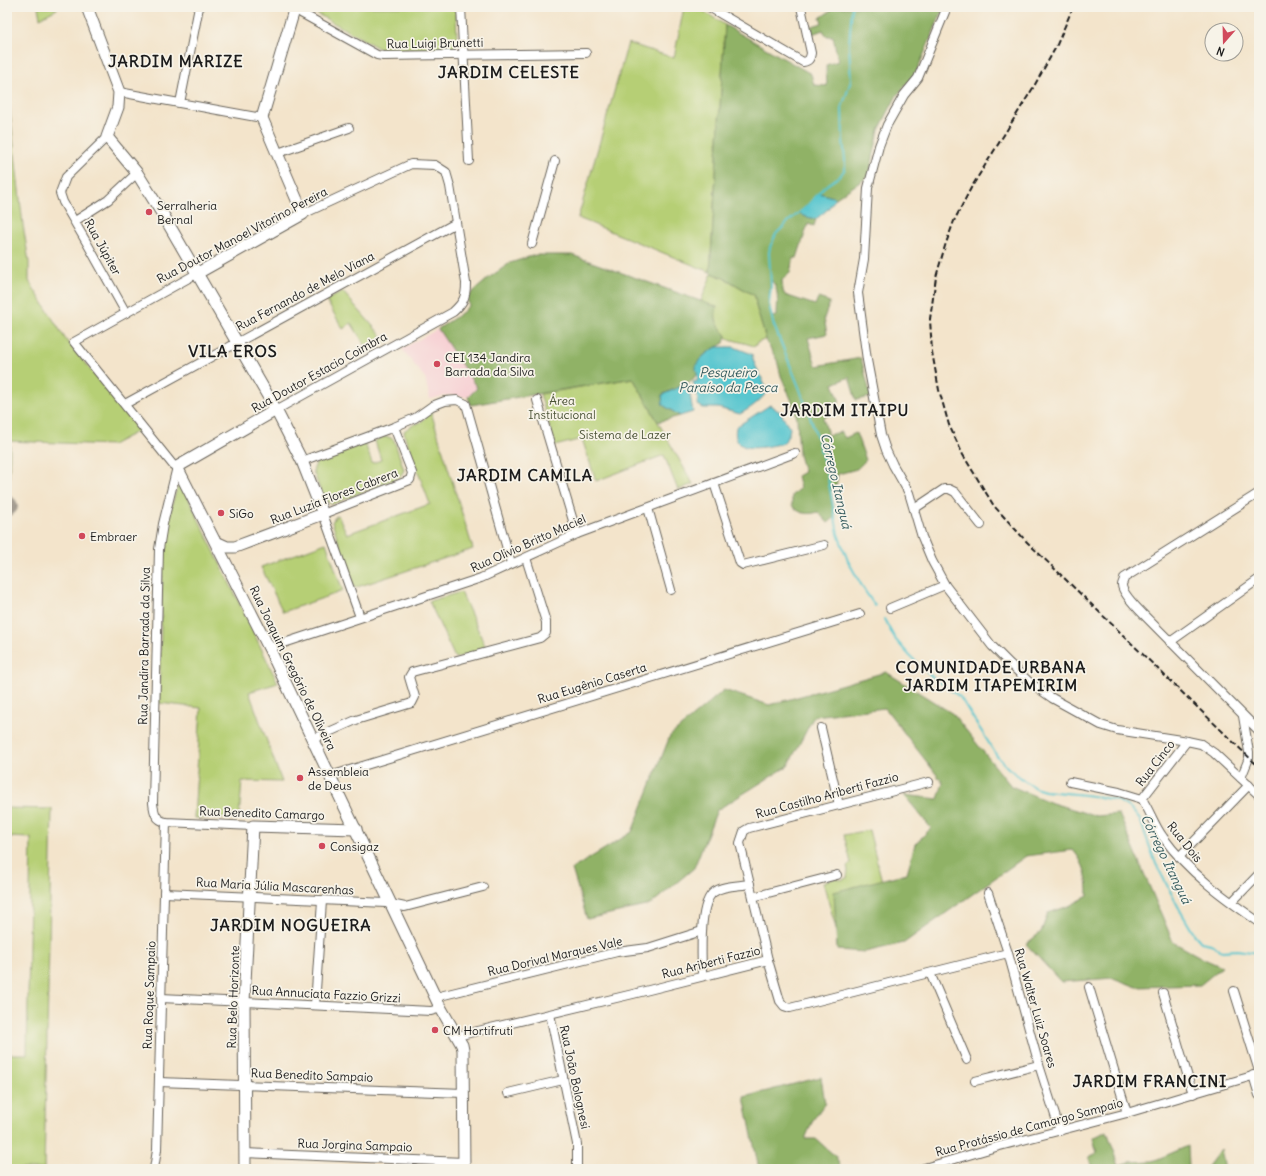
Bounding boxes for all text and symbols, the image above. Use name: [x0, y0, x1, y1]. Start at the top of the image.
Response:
north arrow: [1204, 22, 1244, 62]
street label: Rua Luigi Brunetti: [387, 35, 483, 51]
text: N: [1215, 44, 1227, 59]
district label: JARDIM MARIZE: [108, 51, 244, 71]
district label: JARDIM CELESTE: [438, 62, 580, 82]
street label: Rua Doutor Manoel Vitorino Pereira: [154, 184, 330, 286]
place label: Serralheria Bernal: [157, 198, 217, 227]
marker: Serralheria Bernal: [144, 207, 154, 217]
street label: Rua Júpiter: [81, 216, 125, 278]
street label: Rua Fernando de Melo Viana: [233, 248, 377, 334]
street label: Rua Doutor Estacio Coimbra: [249, 328, 390, 416]
district label: VILA EROS: [188, 341, 278, 361]
place label: CEI 134 Jandira Barrada da Silva: [445, 350, 535, 379]
marker: CEI 134 Jandira Barrada da Silva: [432, 359, 442, 369]
water label: Pesqueiro Paraíso da Pesca: [678, 364, 778, 396]
park label: Área Institucional: [528, 393, 596, 422]
district label: JARDIM ITAIPU: [781, 400, 909, 420]
park label: Sistema de Lazer: [579, 427, 671, 442]
water label: Córrego Itanguá: [817, 432, 855, 531]
street label: Rua Luzia Flores Cabrera: [268, 465, 400, 527]
district label: JARDIM CAMILA: [457, 465, 593, 485]
place label: SiGo: [229, 506, 254, 521]
marker: SiGo: [216, 508, 226, 518]
street label: Rua Olivio Britto Maciel: [468, 511, 588, 575]
place label: Embraer: [90, 529, 137, 544]
marker: Embraer: [77, 531, 87, 541]
street label: Rua Jandira Barrada da Silva: [135, 567, 153, 725]
street label: Rua Joaquim Gregório de Oliveira: [246, 583, 340, 753]
district label: COMUNIDADE URBANA JARDIM ITAPEMIRIM: [896, 657, 1086, 695]
street label: Rua Eugênio Caserta: [536, 659, 648, 707]
street label: Rua Cinco: [1132, 737, 1178, 789]
place label: Assembleia de Deus: [308, 764, 369, 793]
street label: Rua Castilho Ariberti Fazzio: [754, 769, 900, 821]
marker: Assembleia de Deus: [295, 773, 305, 783]
street label: Rua Benedito Camargo: [199, 803, 325, 823]
water label: Córrego Itanguá: [1137, 811, 1195, 907]
street label: Rua Dois: [1164, 819, 1206, 865]
place label: Consigaz: [330, 839, 379, 854]
marker: Consigaz: [317, 841, 327, 851]
street label: Rua Maria Júlia Mascarenhas: [196, 874, 354, 898]
district label: JARDIM NOGUEIRA: [210, 915, 372, 935]
street label: Rua Dorival Marques Vale: [486, 933, 624, 979]
street label: Rua Roque Sampaio: [140, 940, 158, 1050]
street label: Rua Ariberti Fazzio: [660, 942, 762, 982]
street label: Rua Belo Horizonte: [224, 945, 242, 1049]
street label: Rua Walter Luiz Soares: [1012, 946, 1060, 1070]
street label: Rua Annuciata Fazzio Grizzi: [251, 983, 401, 1005]
place label: CM Hortifruti: [443, 1023, 513, 1038]
street label: Rua João Bolognesi: [557, 1024, 593, 1130]
marker: CM Hortifruti: [430, 1025, 440, 1035]
street label: Rua Benedito Sampaio: [251, 1065, 374, 1085]
district label: JARDIM FRANCINI: [1073, 1071, 1227, 1091]
street label: Rua Protássio de Camargo Sampaio: [934, 1095, 1125, 1159]
street label: Rua Jorgina Sampaio: [297, 1135, 413, 1155]

